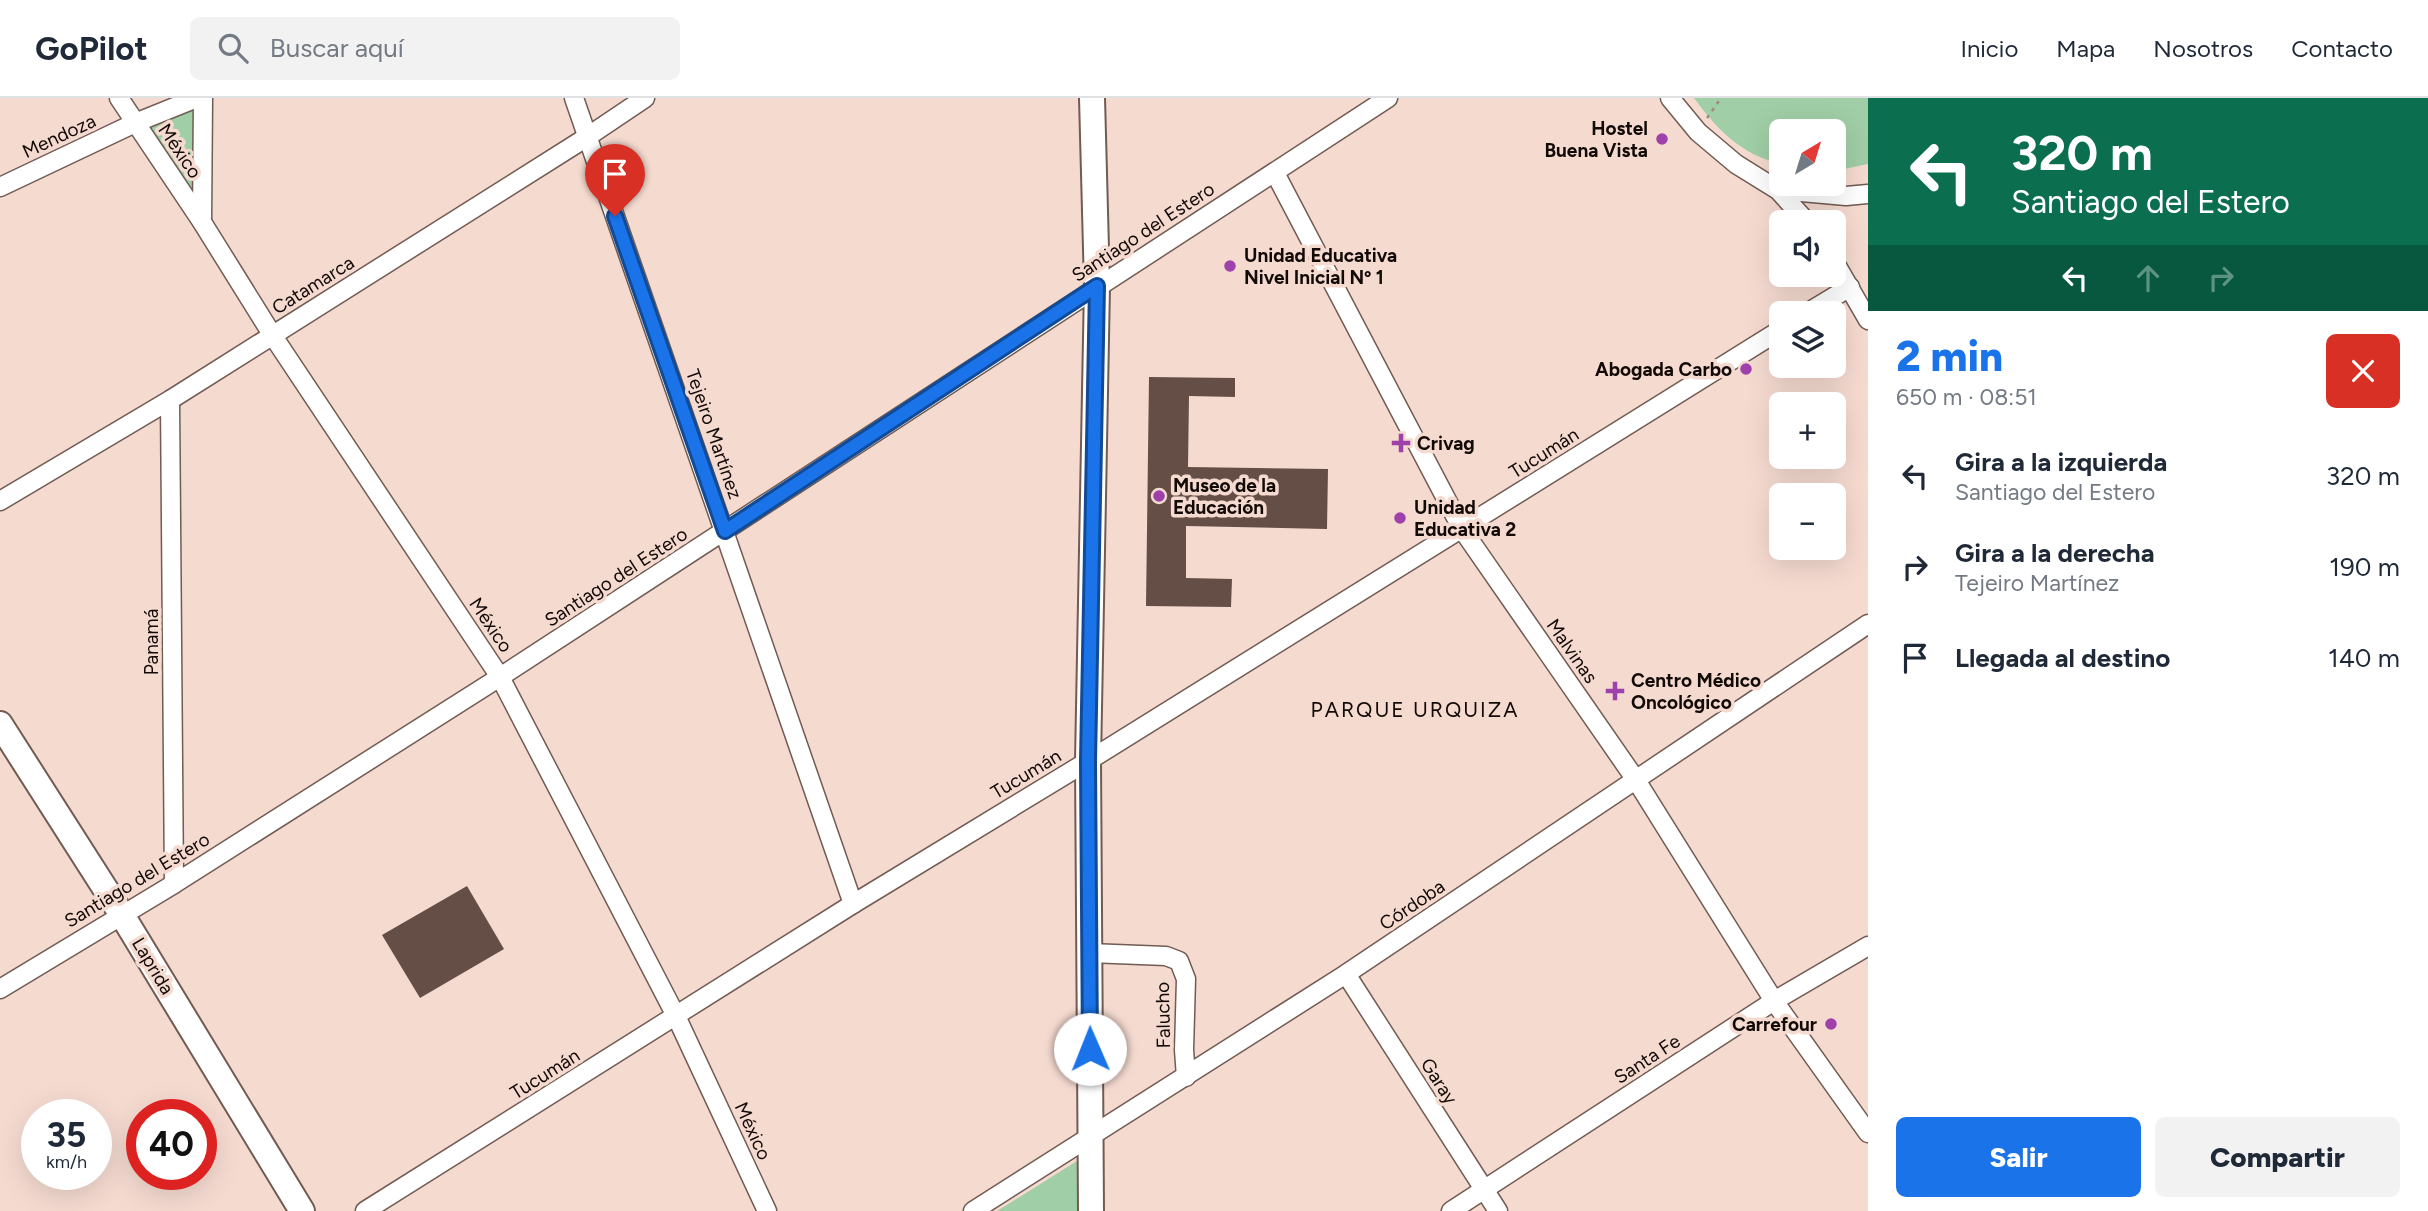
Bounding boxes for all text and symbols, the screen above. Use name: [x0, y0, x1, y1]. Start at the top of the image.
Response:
search box: [190, 17, 680, 80]
text: GoPilot: [35, 29, 148, 68]
icon: search: [214, 29, 252, 67]
text: Buscar aquí: [270, 32, 404, 64]
text: Inicio: [1960, 34, 2018, 63]
text: Mapa: [2056, 34, 2115, 63]
text: Nosotros: [2153, 34, 2253, 63]
text: Contacto: [2291, 34, 2393, 63]
street label: Mendoza: [19, 109, 99, 163]
place label: Hostel Buena Vista: [1544, 117, 1648, 162]
street label: México: [153, 119, 207, 183]
north arrow: [1769, 119, 1846, 196]
map controls: [1769, 119, 1846, 560]
text: 320 m: [2011, 123, 2153, 182]
icon: left: [1896, 126, 1987, 217]
marker: Hostel Buena Vista: [1654, 131, 1670, 147]
pin: [585, 144, 645, 216]
icon: arrive: [596, 155, 634, 193]
street label: Santiago del Estero: [1067, 177, 1219, 287]
text: Santiago del Estero: [2011, 183, 2290, 221]
button: sound: [1769, 210, 1846, 287]
place label: Unidad Educativa Nivel Inicial Nº 1: [1244, 244, 1397, 289]
street label: Catamarca: [268, 251, 358, 319]
marker: Unidad Educativa Nivel Inicial Nº 1: [1222, 258, 1238, 274]
icon: left: [2056, 259, 2094, 297]
icon: ahead: [2129, 259, 2167, 297]
icon: right: [2202, 259, 2240, 297]
button: layers: [1769, 301, 1846, 378]
text: 2 min: [1896, 331, 2003, 382]
button: close: [2326, 334, 2400, 408]
place label: Abogada Carbo: [1595, 358, 1732, 381]
marker: Abogada Carbo: [1738, 361, 1754, 377]
street label: Tejeiro Martínez: [681, 366, 747, 502]
text: 650 m · 08:51: [1896, 383, 2037, 411]
button: +: [1769, 392, 1846, 469]
street label: Tucumán: [1505, 423, 1583, 483]
place label: Crivag: [1417, 432, 1475, 455]
marker: Crivag: [1391, 433, 1411, 453]
text: Gira a la izquierda: [1955, 446, 2167, 478]
icon: left: [1896, 457, 1934, 495]
text: 320 m: [2326, 460, 2400, 492]
place label: Museo de la Educación: [1173, 474, 1276, 519]
text: Santiago del Estero: [1955, 478, 2155, 506]
button: −: [1769, 483, 1846, 560]
marker: Museo de la Educación: [1151, 488, 1167, 504]
place label: Unidad Educativa 2: [1414, 496, 1516, 541]
marker: Unidad Educativa 2: [1392, 510, 1408, 526]
street label: Santiago del Estero: [540, 522, 692, 632]
text: Gira a la derecha: [1955, 537, 2155, 569]
icon: right: [1896, 548, 1934, 586]
text: 190 m: [2329, 551, 2400, 583]
text: Tejeiro Martínez: [1955, 569, 2119, 597]
street label: México: [464, 593, 518, 657]
street label: Panamá: [140, 609, 163, 675]
street label: Malvinas: [1542, 614, 1603, 688]
icon: arrive: [1896, 639, 1934, 677]
text: Llegada al destino: [1955, 642, 2170, 674]
text: 140 m: [2328, 642, 2400, 674]
place label: Centro Médico Oncológico: [1631, 669, 1761, 714]
marker: Centro Médico Oncológico: [1605, 681, 1625, 701]
district label: PARQUE URQUIZA: [1311, 697, 1519, 722]
street label: Tucumán: [987, 744, 1065, 804]
street label: Santiago del Estero: [60, 828, 214, 932]
street label: Córdoba: [1375, 875, 1449, 935]
street label: Laprida: [127, 933, 179, 999]
street label: Falucho: [1151, 982, 1175, 1048]
position arrow: [1053, 1012, 1127, 1086]
place label: Carrefour: [1732, 1013, 1817, 1036]
marker: Carrefour: [1823, 1016, 1839, 1032]
street label: Santa Fe: [1610, 1029, 1684, 1089]
street label: Tucumán: [506, 1044, 584, 1104]
street label: Garay: [1416, 1054, 1462, 1108]
street label: México: [730, 1098, 776, 1164]
speed limit sign: 40: [126, 1099, 217, 1190]
text: 35: [47, 1114, 86, 1156]
button: Salir: [1896, 1117, 2141, 1197]
button: Compartir: [2155, 1117, 2400, 1197]
text: km/h: [46, 1151, 87, 1173]

